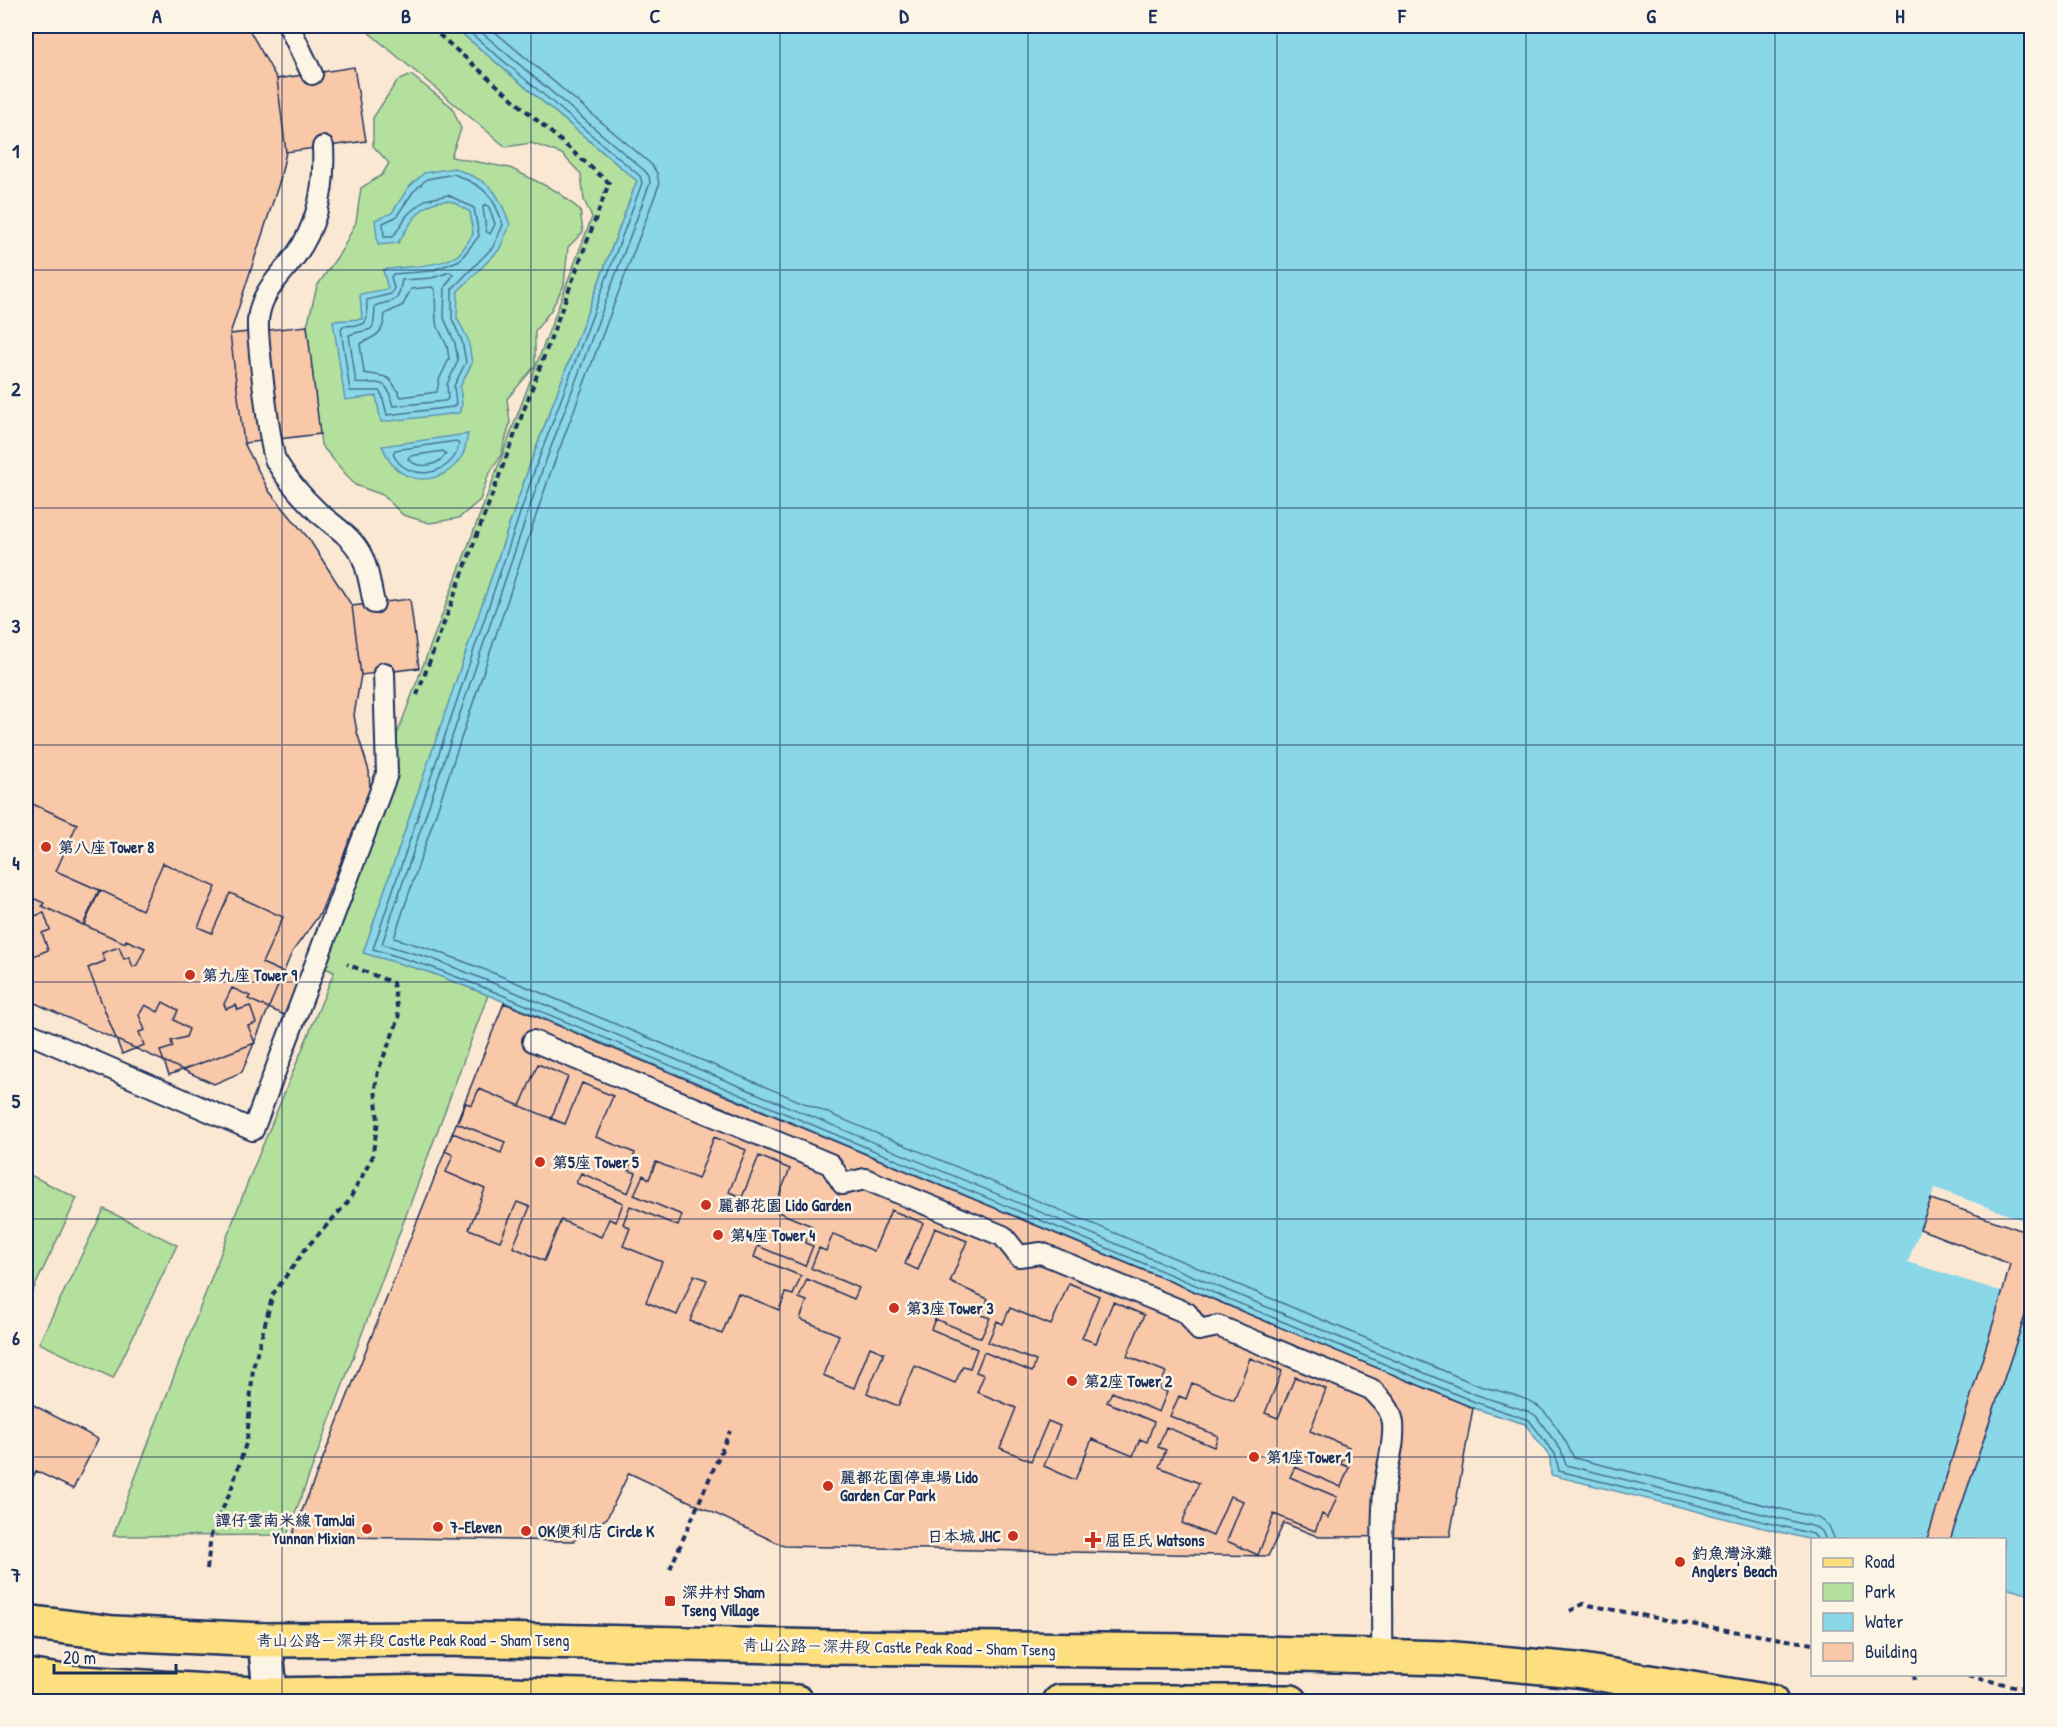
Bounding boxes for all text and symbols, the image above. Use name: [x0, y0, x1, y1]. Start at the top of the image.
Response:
text: A: [152, 2, 162, 29]
text: B: [401, 2, 411, 29]
text: C: [650, 2, 661, 29]
text: D: [899, 2, 909, 29]
text: E: [1149, 2, 1158, 29]
text: F: [1397, 2, 1407, 29]
text: G: [1646, 2, 1656, 29]
text: H: [1895, 2, 1905, 29]
text: 1: [12, 137, 20, 164]
text: 2: [11, 375, 21, 402]
text: 3: [12, 612, 21, 639]
place label: 第八座 Tower 8: [58, 836, 154, 858]
marker: 第八座 Tower 8: [39, 840, 53, 854]
text: 4: [12, 849, 20, 876]
place label: 第九座 Tower 9: [202, 964, 297, 986]
marker: 第九座 Tower 9: [183, 968, 197, 982]
text: 5: [12, 1087, 21, 1114]
place label: 第5座 Tower 5: [552, 1151, 639, 1173]
marker: 第5座 Tower 5: [533, 1155, 547, 1169]
place label: 麗都花園 Lido Garden: [718, 1194, 852, 1216]
marker: 麗都花園 Lido Garden: [699, 1198, 713, 1212]
place label: 第4座 Tower 4: [730, 1224, 815, 1246]
marker: 第4座 Tower 4: [711, 1228, 725, 1242]
place label: 第3座 Tower 3: [906, 1297, 994, 1319]
marker: 第3座 Tower 3: [887, 1301, 901, 1315]
text: 6: [12, 1324, 20, 1351]
place label: 第2座 Tower 2: [1084, 1370, 1173, 1392]
marker: 第2座 Tower 2: [1065, 1374, 1079, 1388]
place label: 第1座 Tower 1: [1266, 1446, 1351, 1468]
marker: 第1座 Tower 1: [1247, 1450, 1261, 1464]
place label: 麗都花園停車場 Lido Garden Car Park: [840, 1466, 978, 1506]
marker: 麗都花園停車場 Lido Garden Car Park: [821, 1479, 835, 1493]
place label: 譚仔雲南米線 TamJai Yunnan Mixian: [215, 1509, 355, 1549]
place label: 7-Eleven: [449, 1516, 502, 1538]
marker: 7-Eleven: [431, 1520, 445, 1534]
place label: OK便利店 Circle K: [538, 1520, 655, 1542]
marker: 譚仔雲南米線 TamJai Yunnan Mixian: [360, 1522, 374, 1536]
marker: OK便利店 Circle K: [519, 1524, 533, 1538]
place label: 日本城 JHC: [927, 1525, 1001, 1547]
marker: 日本城 JHC: [1006, 1529, 1020, 1543]
place label: 屈臣氏 Watsons: [1105, 1529, 1205, 1551]
marker: 屈臣氏 Watsons: [1086, 1533, 1100, 1547]
legend: [1811, 1538, 2006, 1676]
place label: 釣魚灣泳灘 Anglers' Beach: [1692, 1542, 1777, 1583]
text: Road: [1865, 1549, 1895, 1574]
marker: 釣魚灣泳灘 Anglers' Beach: [1673, 1555, 1687, 1569]
text: 7: [10, 1561, 21, 1588]
text: Park: [1865, 1579, 1896, 1604]
place label: 深井村 Sham Tseng Village: [681, 1581, 765, 1622]
marker: 深井村 Sham Tseng Village: [663, 1594, 677, 1608]
text: Water: [1865, 1609, 1903, 1634]
street label: 青山公路－深井段 Castle Peak Road – Sham Tseng: [257, 1629, 569, 1651]
street label: 青山公路－深井段 Castle Peak Road – Sham Tseng: [742, 1633, 1056, 1661]
scale bar: [54, 1637, 176, 1675]
text: Building: [1865, 1639, 1917, 1664]
text: 20 m: [63, 1645, 96, 1670]

